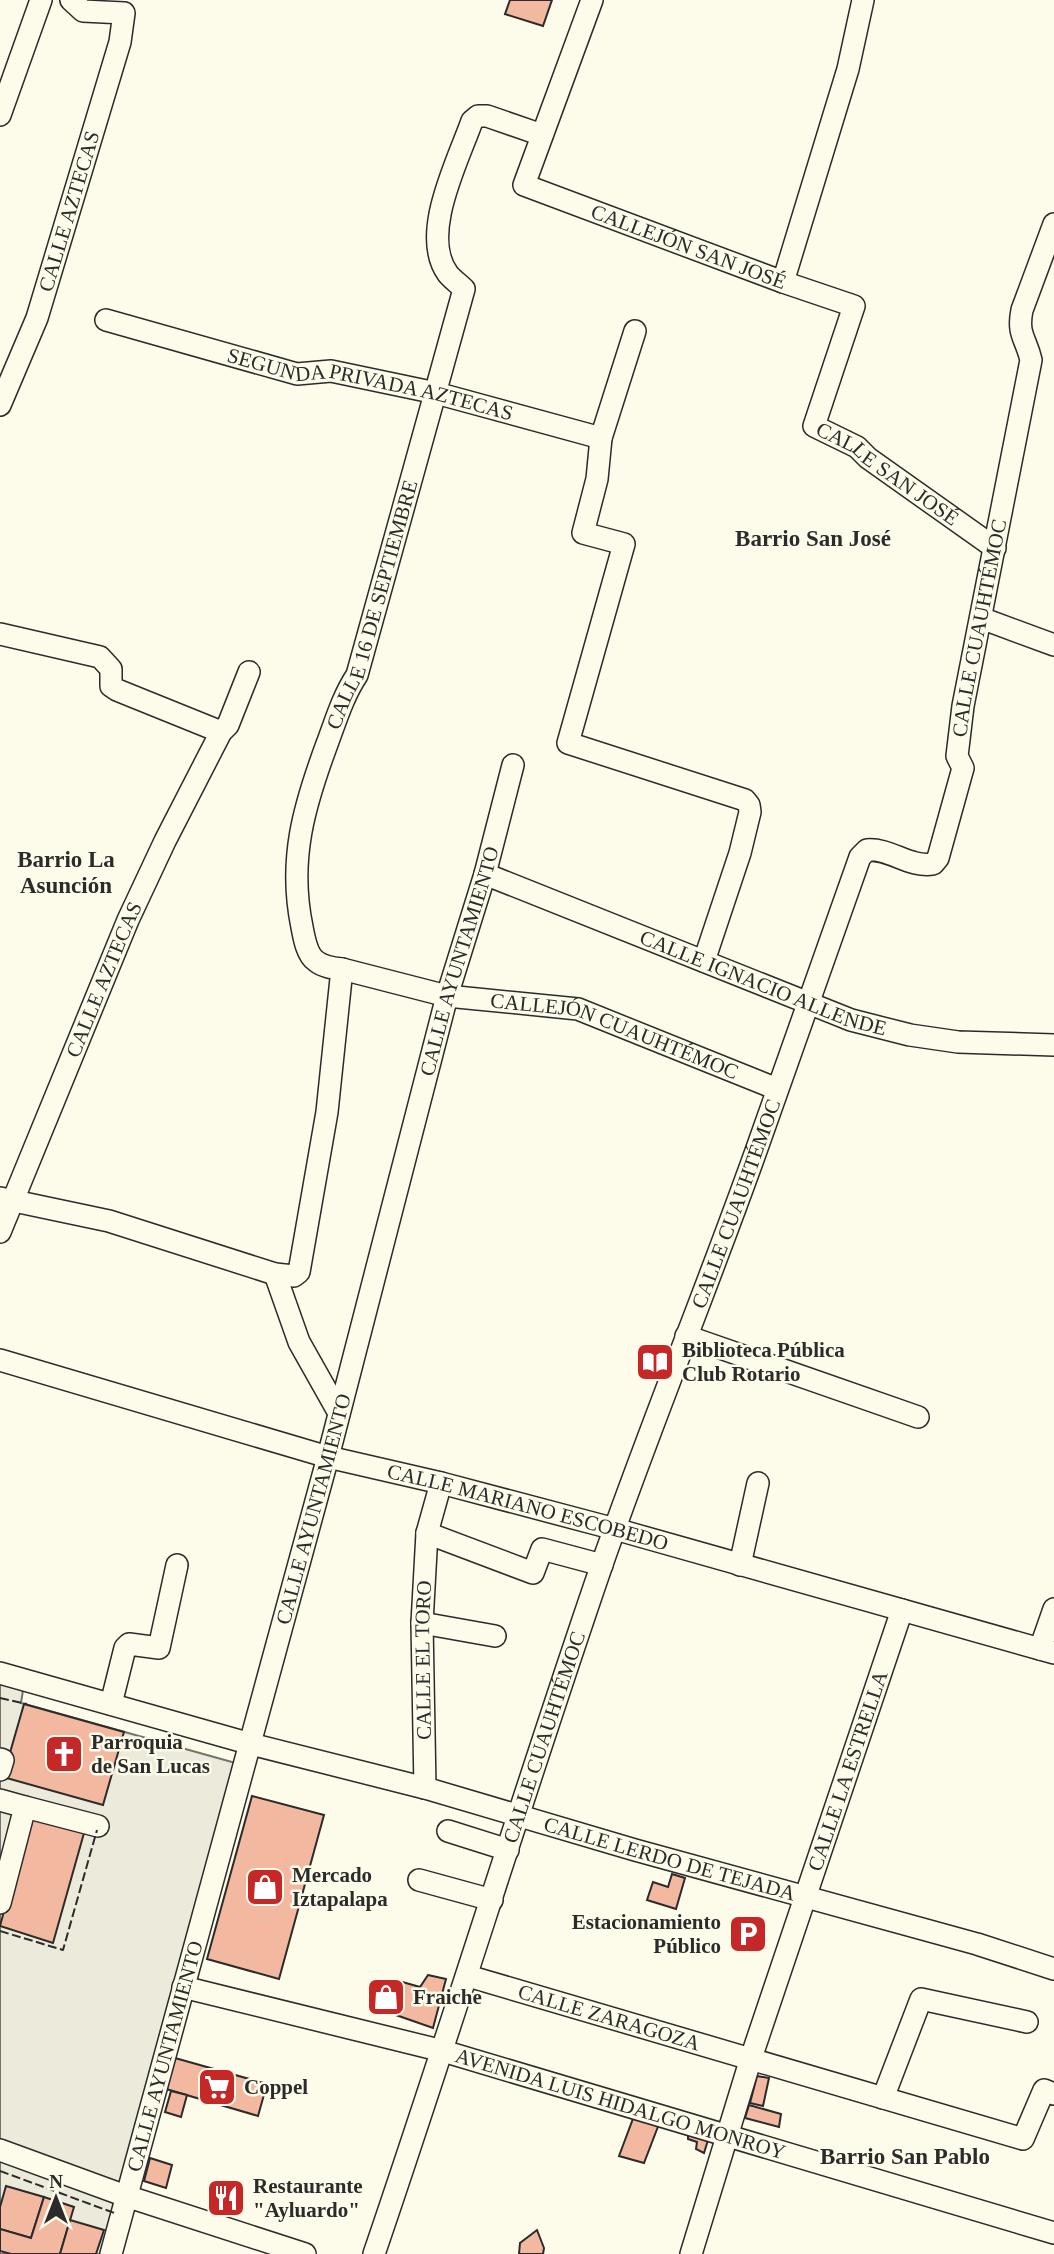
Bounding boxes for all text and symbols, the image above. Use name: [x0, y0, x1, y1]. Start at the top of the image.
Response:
street label: CALLE AZTECAS: [34, 128, 105, 294]
street label: CALLEJÓN SAN JOSÉ: [588, 199, 790, 294]
street label: SEGUNDA PRIVADA AZTECAS: [225, 343, 516, 425]
street label: CALLE SAN JOSÉ: [812, 417, 963, 531]
street label: CALLE 16 DE SEPTIEMBRE: [321, 477, 423, 732]
street label: CALLE CUAUHTÉMOC: [947, 517, 1011, 738]
district label: Barrio San José: [735, 526, 891, 551]
street label: CALLE AYUNTAMIENTO: [415, 844, 504, 1079]
district label: Barrio La Asunción: [17, 847, 115, 898]
street label: CALLE AZTECAS: [61, 898, 147, 1061]
street label: CALLE IGNACIO ALLENDE: [636, 925, 889, 1041]
street label: CALLEJÓN CUAUHTÉMOC: [489, 988, 742, 1084]
street label: CALLE CUAUHTÉMOC: [687, 1096, 785, 1312]
place label: Biblioteca Pública Club Rotario: [682, 1338, 845, 1386]
library icon: Biblioteca Pública Club Rotario: [634, 1341, 676, 1383]
street label: CALLE AYUNTAMIENTO: [271, 1391, 356, 1627]
street label: CALLE MARIANO ESCOBEDO: [385, 1459, 671, 1555]
street label: CALLE EL TORO: [410, 1580, 436, 1740]
street label: CALLE CUAUHTÉMOC: [498, 1628, 590, 1846]
street label: CALLE LA ESTRELLA: [803, 1667, 893, 1874]
place label: Parroquia de San Lucas: [91, 1730, 210, 1778]
church icon: Parroquia de San Lucas: [43, 1733, 85, 1775]
street label: CALLE LERDO DE TEJADA: [541, 1812, 799, 1906]
place label: Mercado Iztapalapa: [292, 1863, 388, 1911]
shop icon: Mercado Iztapalapa: [244, 1866, 286, 1908]
place label: Estacionamiento Público: [572, 1910, 721, 1958]
parking icon: Estacionamiento Público: [727, 1913, 769, 1955]
street label: CALLE AYUNTAMIENTO: [122, 1938, 208, 2174]
shop icon: Fraiche: [365, 1976, 407, 2018]
street label: CALLE ZARAGOZA: [515, 1979, 704, 2056]
place label: Fraiche: [413, 1985, 482, 2009]
street label: AVENIDA LUIS HIDALGO MONROY: [453, 2043, 788, 2164]
supermarket icon: Coppel: [196, 2066, 238, 2108]
place label: Coppel: [244, 2075, 308, 2099]
district label: Barrio San Pablo: [820, 2144, 990, 2169]
north arrow: [21, 2163, 91, 2233]
text: N: [49, 2171, 63, 2192]
place label: Restaurante "Ayluardo": [253, 2174, 363, 2222]
restaurant icon: Restaurante "Ayluardo": [205, 2177, 247, 2219]

